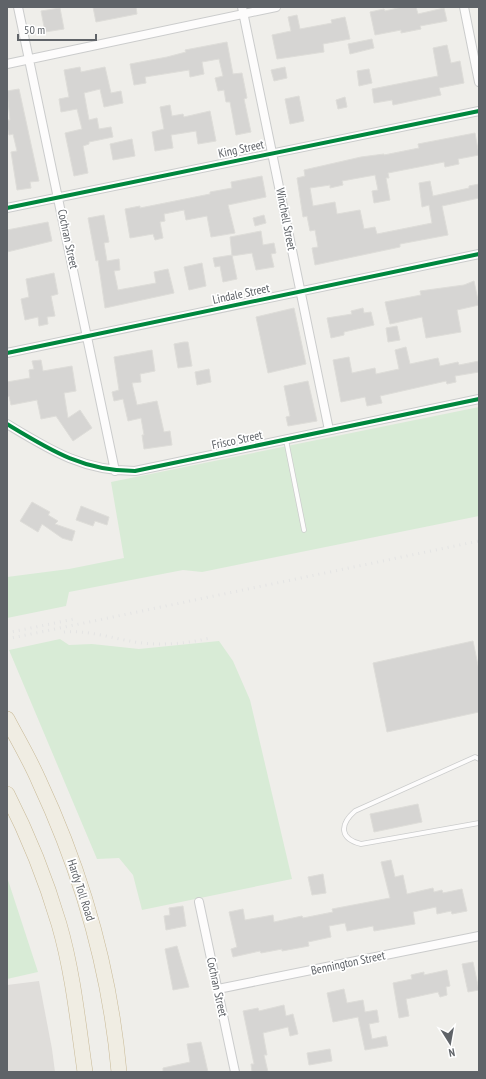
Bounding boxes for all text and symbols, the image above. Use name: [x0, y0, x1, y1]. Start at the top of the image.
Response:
scale bar: [18, 16, 96, 42]
text: 50 m: [24, 22, 45, 37]
street label: King Street: [217, 136, 266, 161]
street label: Winchell Street: [273, 186, 300, 252]
street label: Cochran Street: [55, 208, 82, 271]
street label: Lindale Street: [211, 280, 271, 307]
street label: Frisco Street: [210, 427, 264, 452]
street label: Hardy Toll Road: [64, 857, 99, 923]
street label: Bennington Street: [310, 947, 387, 978]
street label: Cochran Street: [204, 956, 231, 1019]
north arrow: [430, 1023, 470, 1063]
text: N: [448, 1045, 456, 1060]

